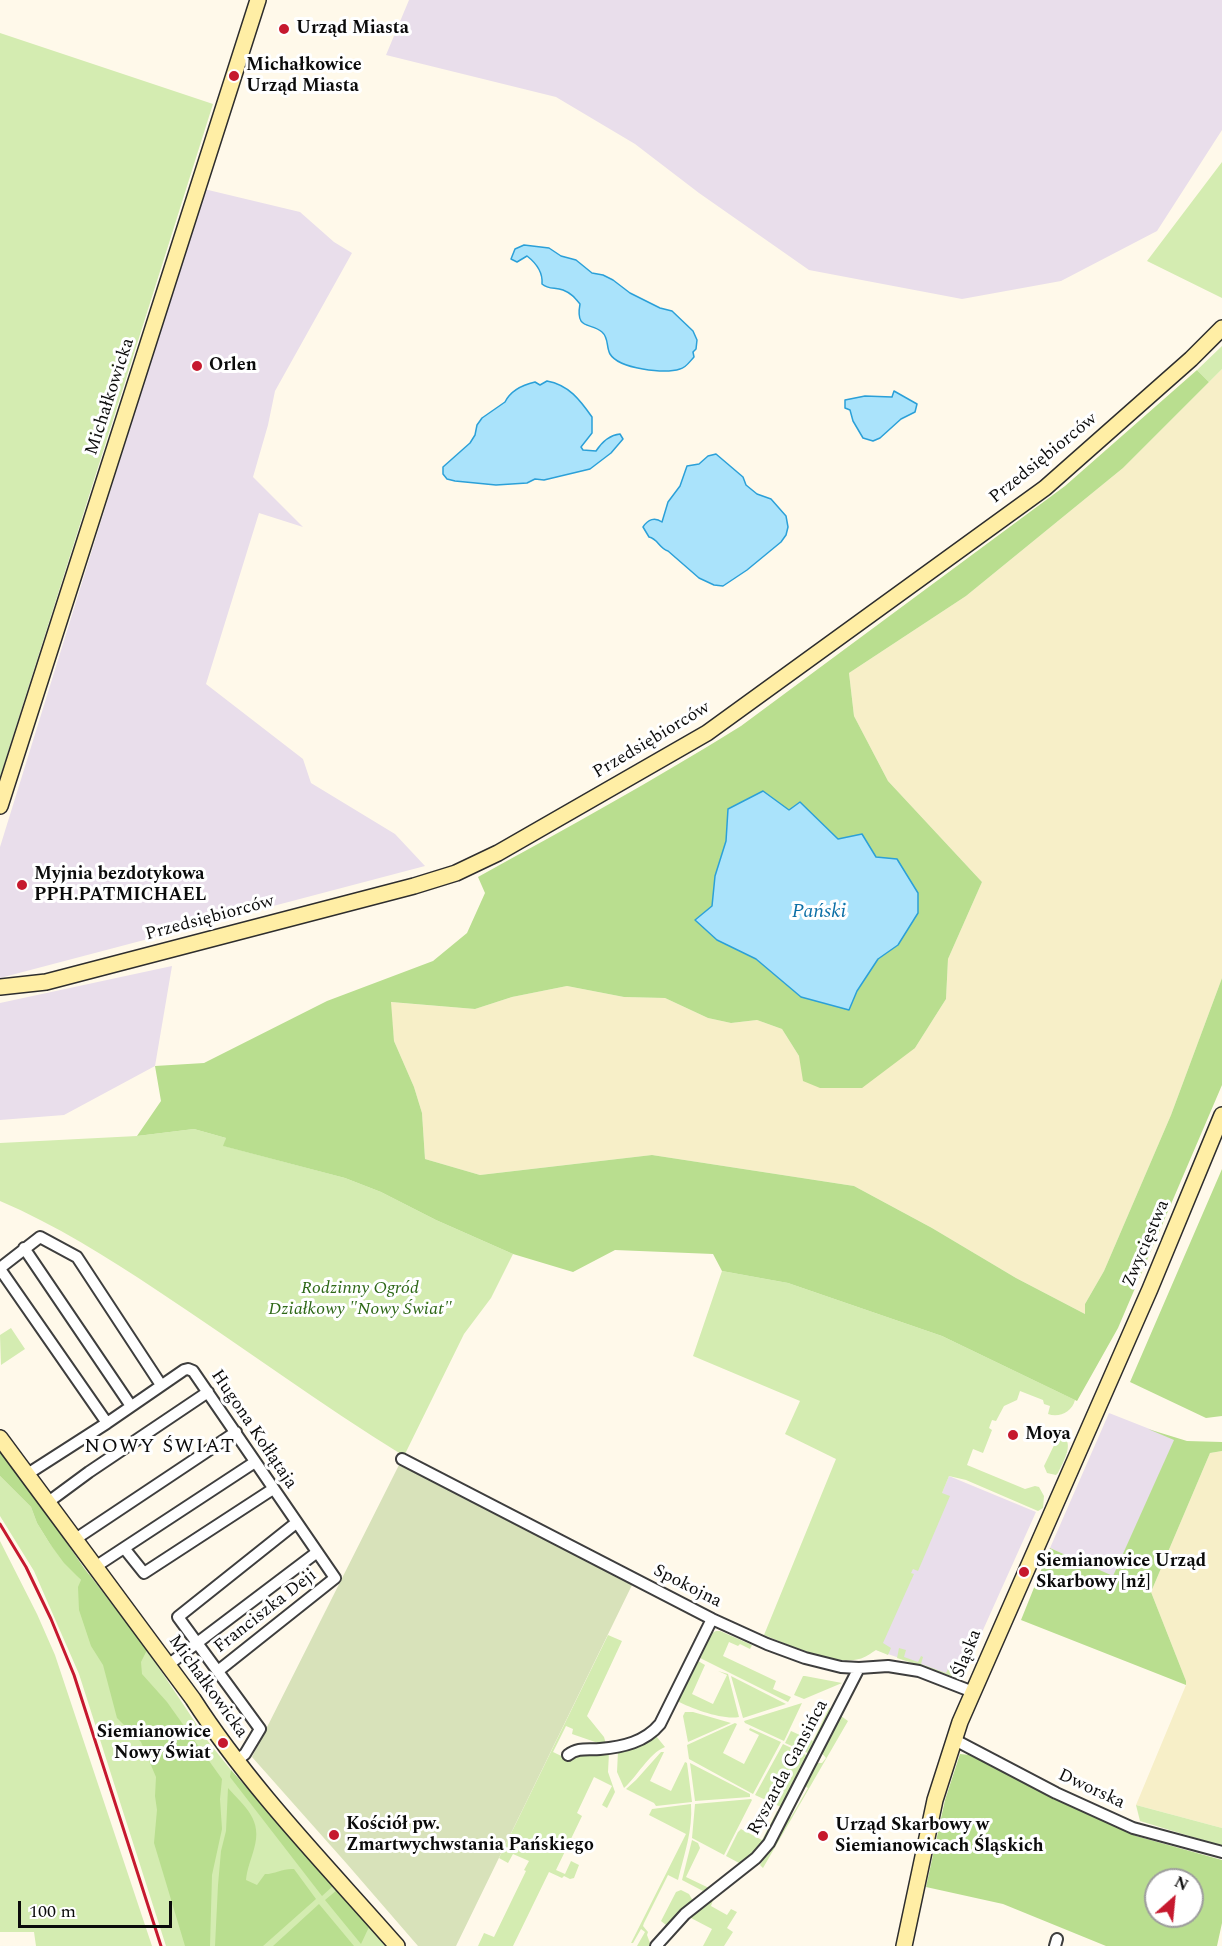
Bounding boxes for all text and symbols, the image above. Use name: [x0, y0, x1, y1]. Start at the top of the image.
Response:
place label: Urząd Miasta: [296, 18, 409, 40]
marker: Urząd Miasta: [277, 22, 291, 36]
place label: Michałkowice Urząd Miasta: [246, 55, 362, 98]
marker: Michałkowice Urząd Miasta: [227, 69, 241, 83]
street label: Michałkowicka: [82, 336, 140, 458]
place label: Orlen: [209, 355, 257, 377]
marker: Orlen: [190, 359, 204, 373]
street label: Przedsiębiorców: [986, 409, 1102, 509]
street label: Przedsiębiorców: [590, 698, 714, 784]
place label: Myjnia bezdotykowa PPH.PATMICHAEL: [34, 864, 206, 906]
marker: Myjnia bezdotykowa PPH.PATMICHAEL: [15, 878, 29, 892]
street label: Przedsiębiorców: [143, 891, 277, 947]
water label: Pański: [792, 901, 846, 925]
street label: Zwycięstwa: [1119, 1197, 1175, 1291]
park label: Rodzinny Ogród Działkowy "Nowy Świat": [268, 1278, 452, 1320]
street label: Hugona Kołłątaja: [205, 1366, 301, 1494]
place label: Moya: [1025, 1424, 1071, 1446]
marker: Moya: [1006, 1428, 1020, 1442]
district label: NOWY ŚWIAT: [84, 1436, 236, 1460]
place label: Siemianowice Urząd Skarbowy [nż]: [1036, 1551, 1206, 1594]
street label: Spokojna: [649, 1561, 725, 1613]
street label: Franciszka Deji: [210, 1565, 322, 1659]
marker: Siemianowice Urząd Skarbowy [nż]: [1017, 1565, 1031, 1579]
street label: Śląska: [949, 1627, 987, 1681]
street label: Michałkowicka: [162, 1631, 252, 1743]
street label: Ryszarda Gansińca: [744, 1696, 834, 1840]
place label: Siemianowice Nowy Świat: [97, 1722, 211, 1764]
marker: Siemianowice Nowy Świat: [216, 1736, 230, 1750]
street label: Dworska: [1054, 1765, 1128, 1815]
place label: Kościół pw. Zmartwychwstania Pańskiego: [346, 1814, 594, 1856]
place label: Urząd Skarbowy w Siemianowicach Śląskich: [835, 1815, 1044, 1858]
marker: Kościół pw. Zmartwychwstania Pańskiego: [327, 1828, 341, 1842]
marker: Urząd Skarbowy w Siemianowicach Śląskich: [816, 1829, 830, 1843]
north arrow: [1144, 1868, 1204, 1928]
text: N: [1170, 1870, 1193, 1897]
scale bar: [21, 1889, 176, 1927]
text: 100 m: [29, 1898, 76, 1925]

